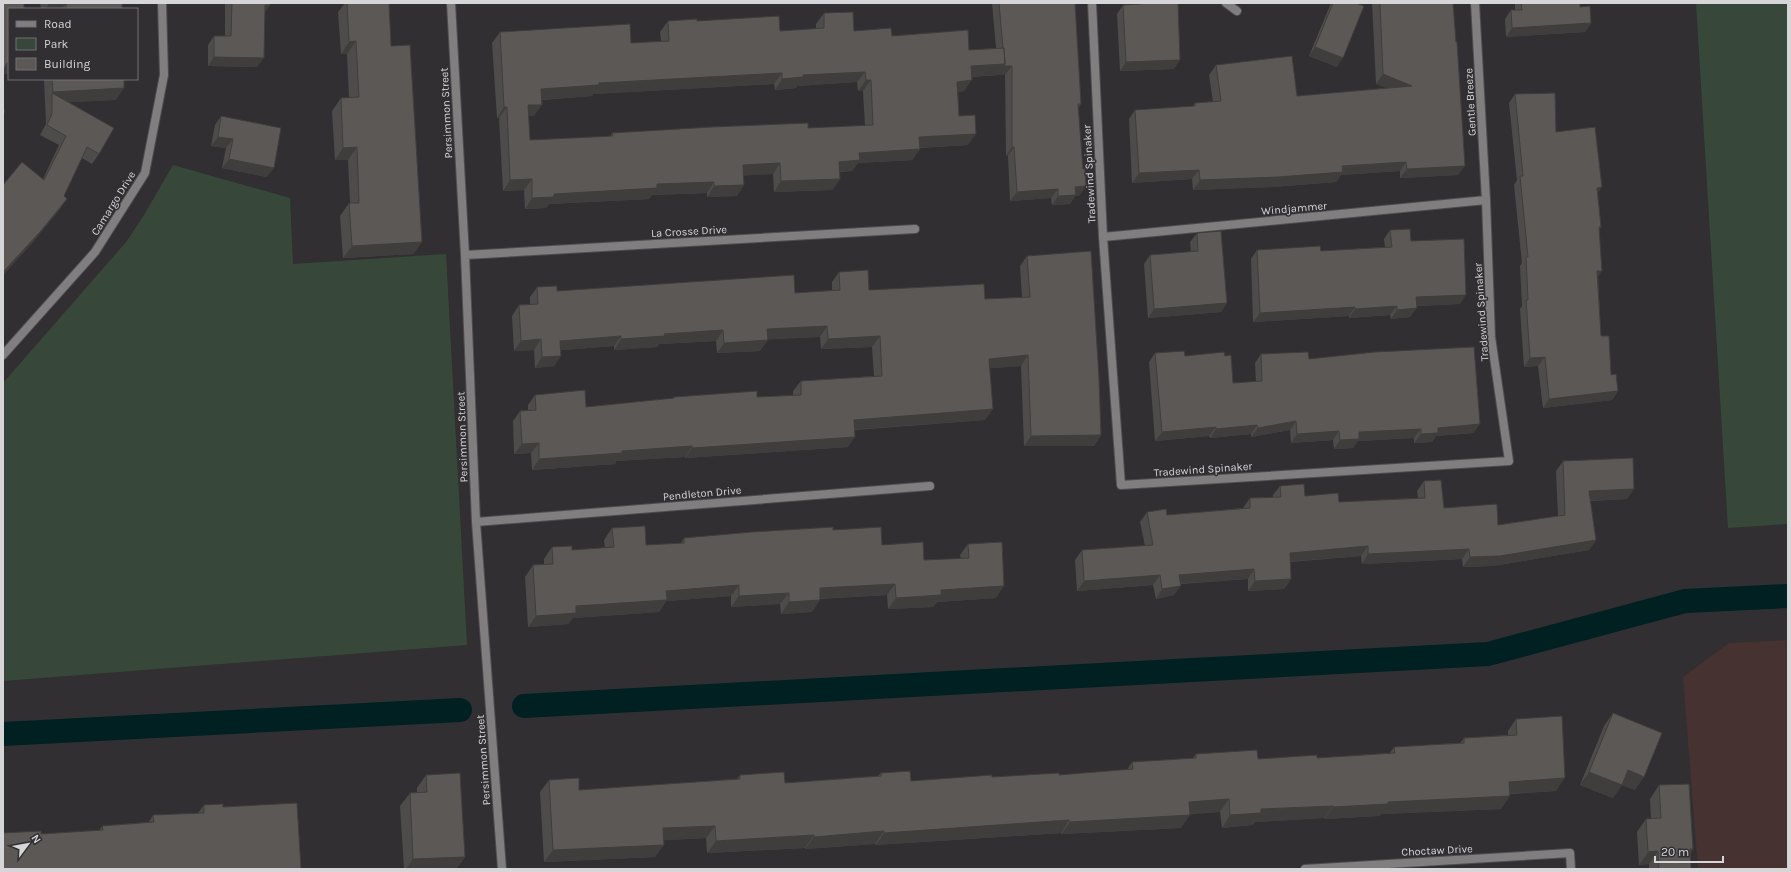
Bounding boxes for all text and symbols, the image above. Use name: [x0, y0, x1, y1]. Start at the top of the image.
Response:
legend: [8, 8, 138, 80]
text: Road: [44, 17, 72, 31]
text: Park: [44, 37, 69, 51]
text: Building: [44, 57, 91, 71]
street label: Persimmon Street: [438, 67, 455, 159]
street label: Gentle Breeze: [1462, 67, 1479, 136]
street label: Tradewind Spinaker: [1080, 124, 1099, 224]
street label: Camargo Drive: [88, 168, 139, 238]
street label: Windjammer: [1261, 199, 1327, 218]
street label: La Crosse Drive: [651, 223, 728, 240]
street label: Tradewind Spinaker: [1472, 262, 1491, 362]
street label: Persimmon Street: [454, 391, 471, 483]
street label: Tradewind Spinaker: [1153, 460, 1253, 479]
street label: Pendleton Drive: [662, 484, 742, 503]
street label: Persimmon Street: [474, 714, 493, 806]
north arrow: [8, 824, 48, 864]
text: N: [28, 832, 44, 846]
scale bar: [1655, 838, 1723, 864]
street label: Choctaw Drive: [1401, 842, 1473, 859]
text: 20 m: [1661, 845, 1689, 859]

